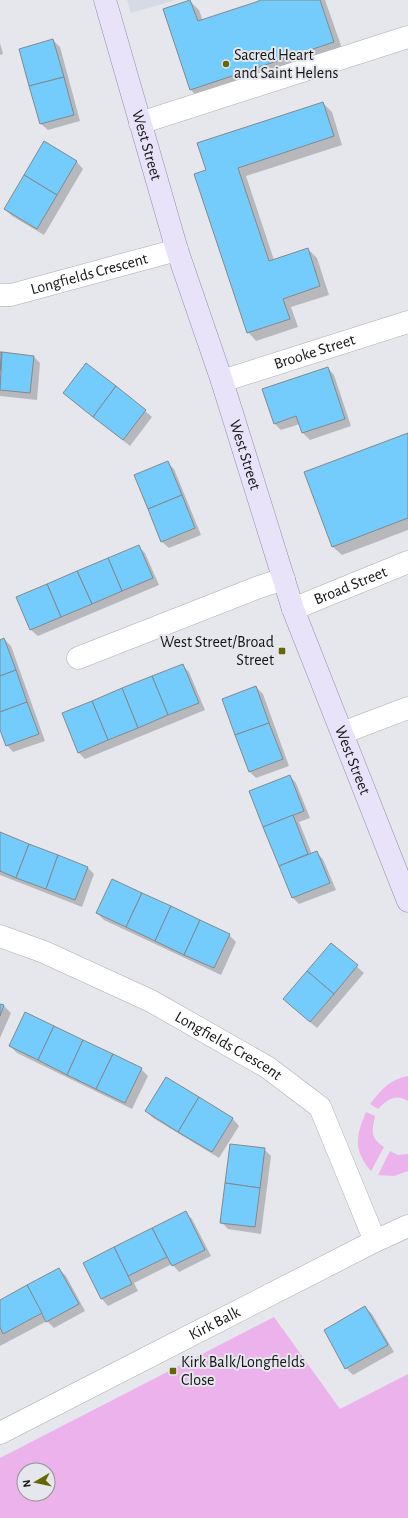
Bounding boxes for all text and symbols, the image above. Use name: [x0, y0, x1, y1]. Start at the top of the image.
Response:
place label: Sacred Heart and Saint Helens: [234, 47, 338, 81]
marker: Sacred Heart and Saint Helens: [221, 59, 231, 69]
street label: West Street: [129, 108, 164, 182]
street label: Longfields Crescent: [29, 250, 150, 297]
street label: Brooke Street: [272, 331, 357, 372]
street label: West Street: [227, 418, 263, 492]
street label: Broad Street: [311, 563, 389, 608]
place label: West Street/Broad Street: [160, 634, 274, 668]
marker: West Street/Broad Street: [277, 646, 287, 656]
street label: West Street: [332, 724, 373, 797]
street label: Longfields Crescent: [172, 1008, 285, 1083]
street label: Kirk Balk: [186, 1303, 243, 1343]
place label: Kirk Balk/Longfields Close: [181, 1354, 305, 1388]
marker: Kirk Balk/Longfields Close: [168, 1366, 178, 1376]
north arrow: [16, 1462, 56, 1502]
text: N: [21, 1479, 33, 1488]

